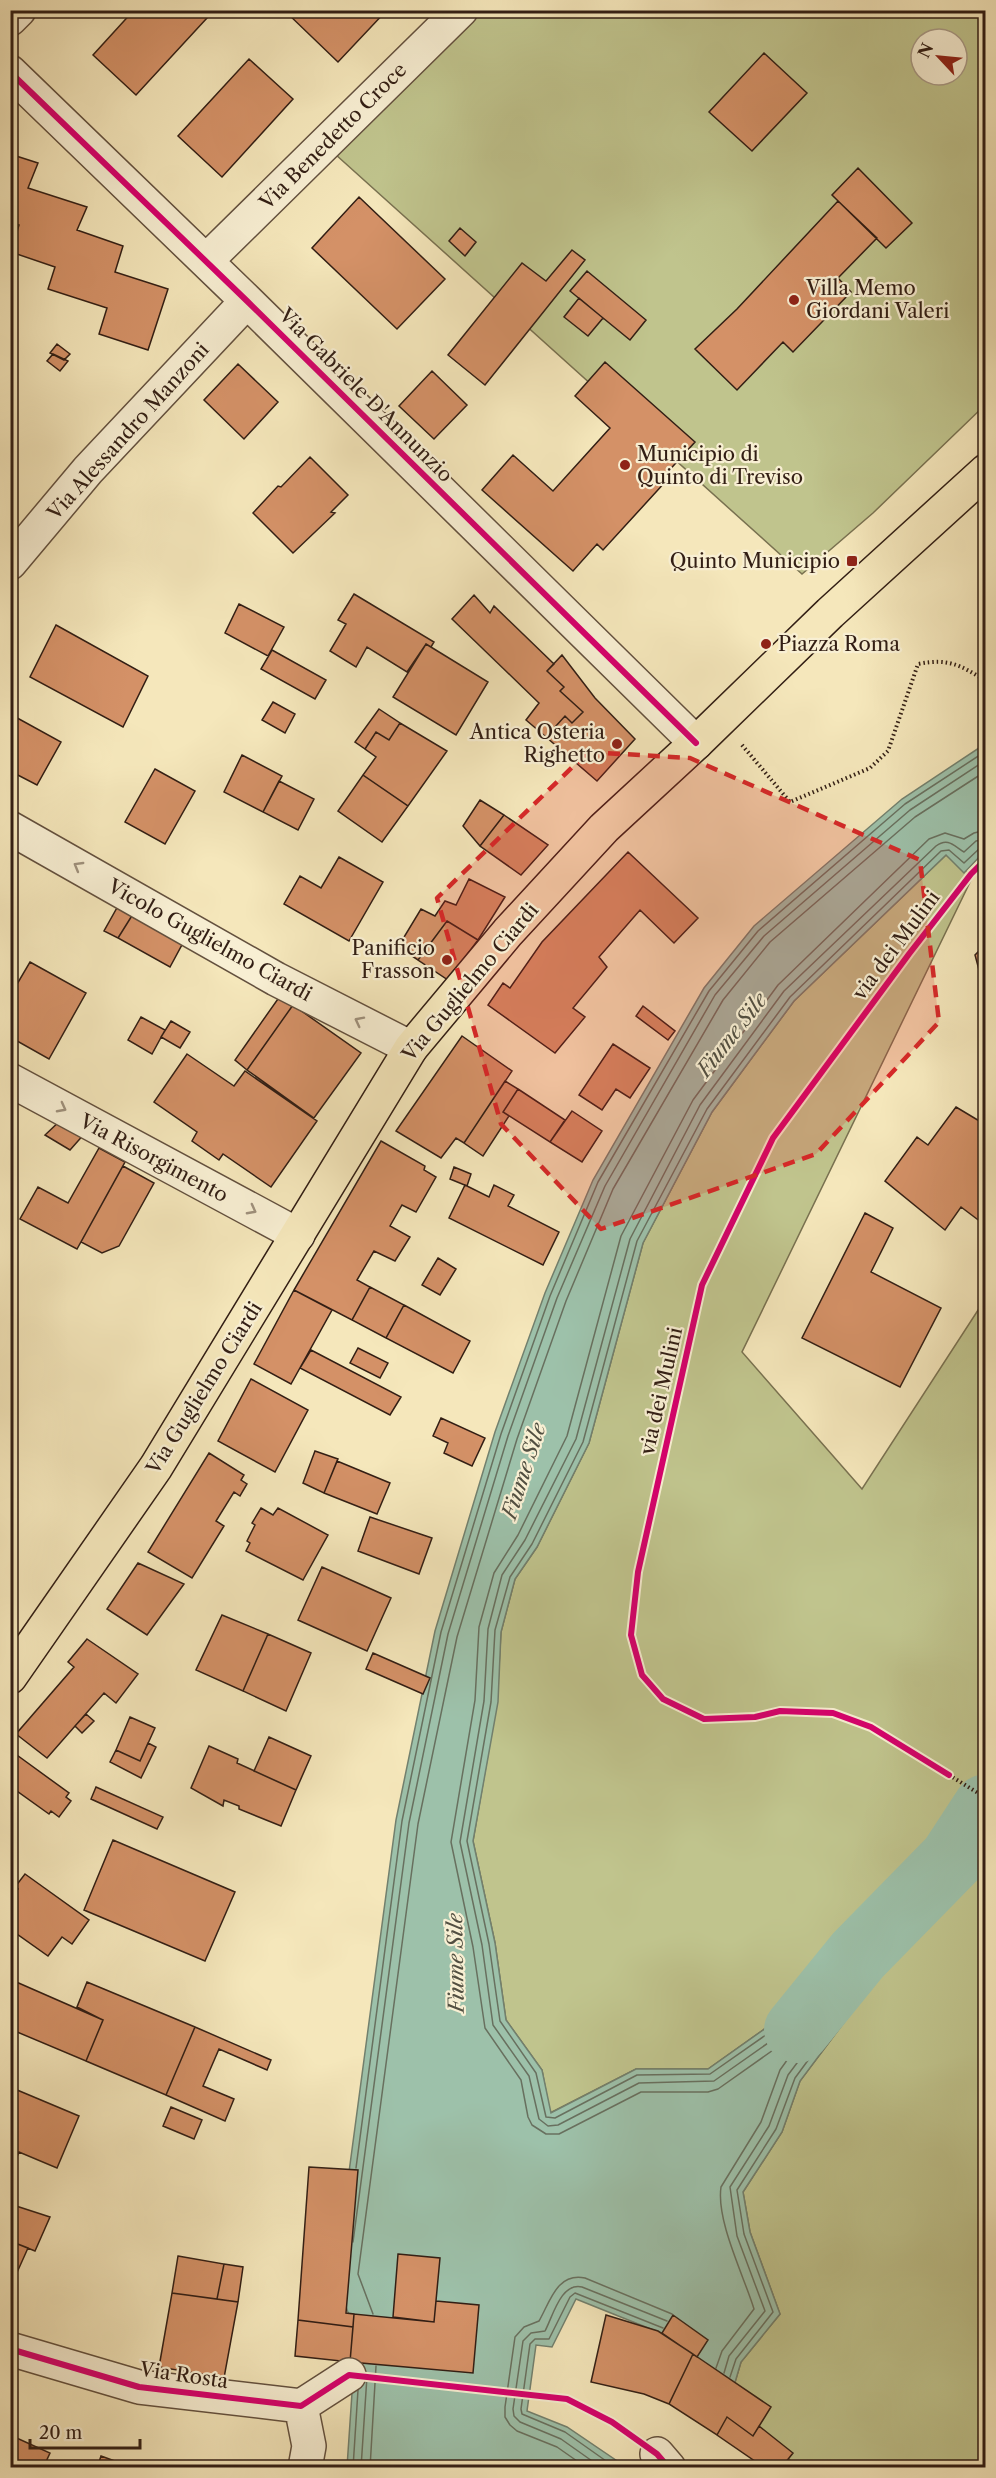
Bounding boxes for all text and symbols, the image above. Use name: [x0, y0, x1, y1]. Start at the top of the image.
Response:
north arrow: [909, 27, 969, 87]
text: N: [913, 40, 938, 61]
street label: Via Benedetto Croce: [254, 58, 411, 215]
place label: Villa Memo Giordani Valeri: [805, 276, 949, 323]
marker: Villa Memo Giordani Valeri: [787, 293, 801, 307]
street label: Via Gabriele D'Annunzio: [273, 302, 458, 487]
street label: Via Alessandro Manzoni: [41, 337, 214, 525]
place label: Municipio di Quinto di Treviso: [637, 442, 803, 489]
marker: Municipio di Quinto di Treviso: [618, 458, 632, 472]
place label: Quinto Municipio: [670, 549, 840, 573]
marker: Quinto Municipio: [845, 554, 859, 568]
place label: Piazza Roma: [778, 632, 900, 656]
marker: Piazza Roma: [759, 637, 773, 651]
place label: Antica Osteria Righetto: [469, 720, 605, 767]
marker: Antica Osteria Righetto: [610, 737, 624, 751]
one-way arrow: [74, 862, 84, 873]
street label: Vicolo Guglielmo Ciardi: [103, 873, 316, 1006]
street label: via dei Mulini: [847, 886, 945, 1005]
street label: Via Guglielmo Ciardi: [396, 898, 543, 1067]
place label: Panificio Frasson: [351, 936, 435, 983]
marker: Panificio Frasson: [440, 953, 454, 967]
water label: Fiume Sile: [690, 987, 773, 1083]
one-way arrow: [354, 1017, 365, 1029]
one-way arrow: [56, 1101, 66, 1112]
street label: Via Risorgimento: [75, 1108, 232, 1207]
one-way arrow: [246, 1203, 257, 1214]
street label: Via Guglielmo Ciardi: [141, 1297, 267, 1480]
street label: via dei Mulini: [634, 1325, 687, 1458]
water label: Fiume Sile: [496, 1419, 551, 1524]
water label: Fiume Sile: [442, 1912, 469, 2015]
street label: Via Rosta: [137, 2357, 230, 2393]
scale bar: [30, 2412, 140, 2450]
text: 20 m: [39, 2422, 83, 2444]

